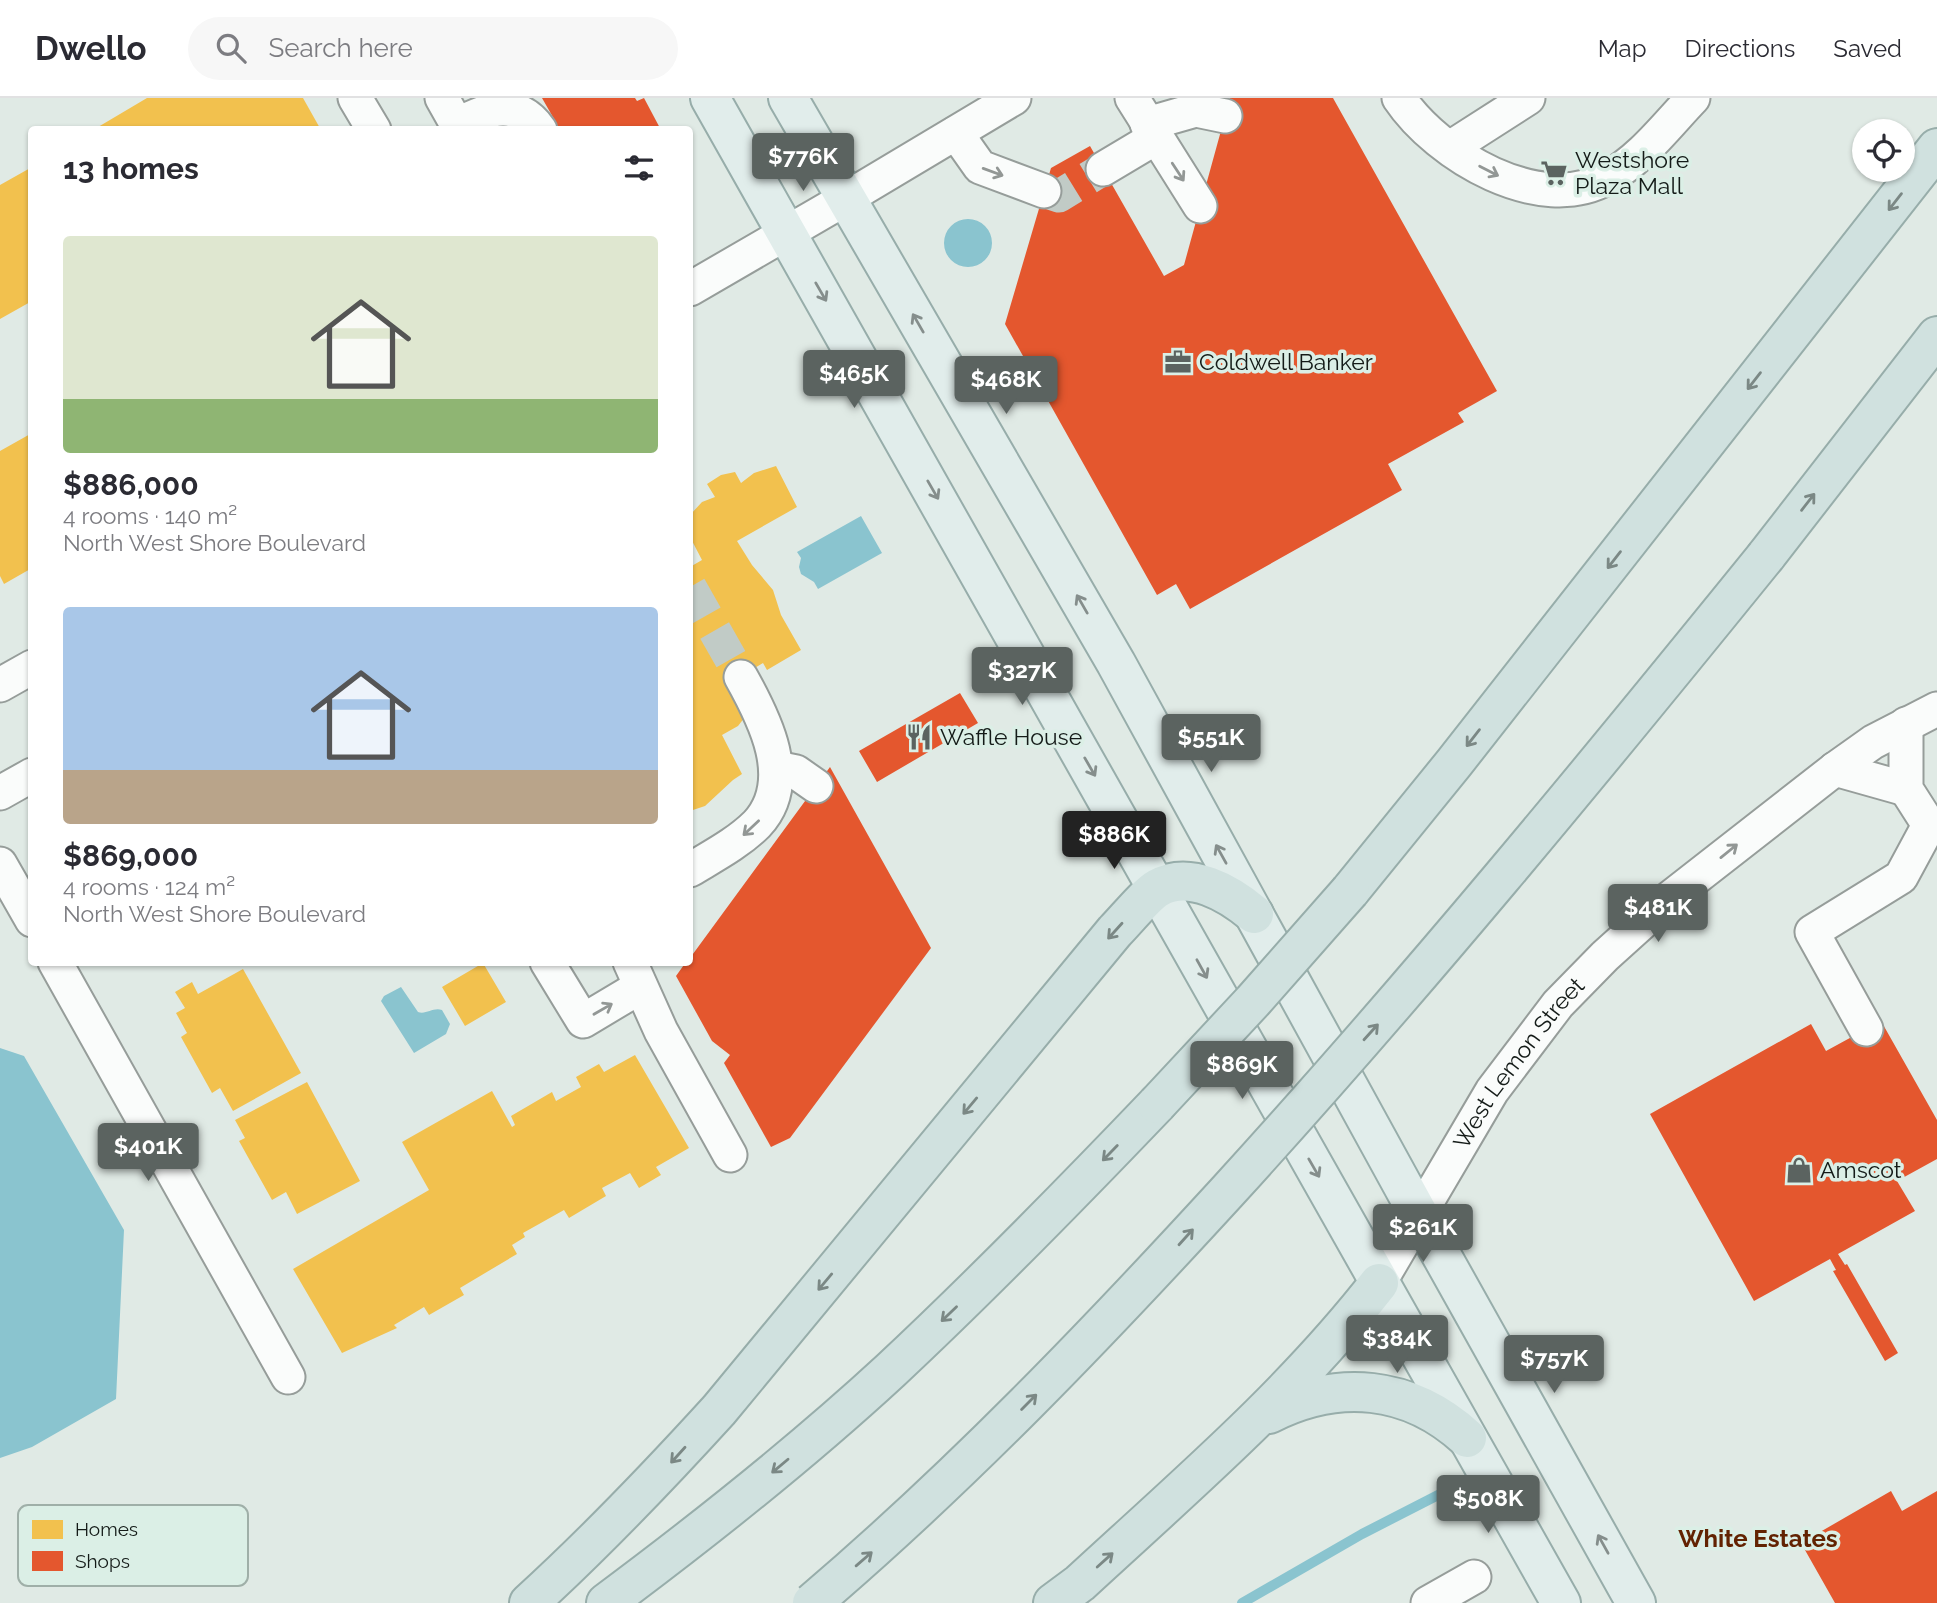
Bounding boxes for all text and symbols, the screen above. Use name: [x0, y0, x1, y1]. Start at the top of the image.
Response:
search box: [188, 17, 678, 80]
text: Dwello: [35, 29, 146, 68]
icon: search: [212, 29, 250, 67]
text: Search here: [268, 33, 413, 63]
text: Map: [1598, 34, 1647, 63]
text: Directions: [1685, 34, 1795, 63]
text: Saved: [1833, 34, 1902, 63]
map controls: [1852, 119, 1915, 182]
button: locate: [1852, 119, 1915, 182]
pin: $776K: [754, 134, 852, 193]
text: $776K: [768, 142, 838, 169]
place label: Westshore Plaza Mall: [1575, 146, 1689, 199]
icon: filters: [620, 149, 658, 187]
text: 13 homes: [63, 151, 199, 186]
supermarket icon: Westshore Plaza Mall: [1539, 158, 1569, 188]
one-way arrow: [1170, 162, 1185, 181]
one-way arrow: [1479, 165, 1499, 179]
one-way arrow: [981, 166, 1003, 179]
one-way arrow: [1887, 192, 1902, 211]
icon: home: [298, 281, 424, 407]
one-way arrow: [815, 281, 828, 302]
one-way arrow: [910, 313, 924, 333]
office icon: Coldwell Banker: [1163, 347, 1193, 377]
place label: Coldwell Banker: [1199, 348, 1373, 375]
pin: $465K: [805, 350, 903, 410]
pin: $468K: [957, 356, 1055, 416]
text: $465K: [819, 359, 889, 386]
text: $468K: [971, 365, 1041, 392]
one-way arrow: [1747, 371, 1762, 390]
text: $886,000: [63, 467, 199, 502]
one-way arrow: [927, 479, 940, 500]
one-way arrow: [1800, 493, 1815, 511]
text: 4 rooms · 140 m²: [63, 502, 237, 529]
text: North West Shore Boulevard: [63, 529, 366, 556]
one-way arrow: [1606, 550, 1621, 568]
one-way arrow: [1075, 594, 1089, 614]
pin: $327K: [973, 648, 1071, 707]
icon: home: [298, 652, 424, 778]
text: $327K: [988, 656, 1056, 683]
pin: $551K: [1162, 714, 1260, 774]
restaurant icon: Waffle House: [904, 722, 934, 752]
place label: Waffle House: [940, 723, 1082, 750]
text: $551K: [1178, 723, 1244, 750]
one-way arrow: [1465, 729, 1481, 747]
one-way arrow: [1084, 756, 1097, 777]
pin: $886K: [1065, 812, 1163, 871]
one-way arrow: [742, 820, 760, 836]
text: $886K: [1078, 820, 1150, 847]
text: $869,000: [63, 838, 198, 873]
one-way arrow: [1719, 843, 1737, 858]
one-way arrow: [1214, 844, 1228, 864]
text: 4 rooms · 124 m²: [63, 873, 235, 900]
pin: $481K: [1609, 884, 1707, 944]
text: $481K: [1624, 893, 1692, 920]
text: North West Shore Boulevard: [63, 900, 366, 927]
one-way arrow: [1107, 922, 1123, 940]
one-way arrow: [1195, 959, 1209, 979]
street label: West Lemon Street: [1447, 971, 1590, 1153]
one-way arrow: [593, 1002, 613, 1016]
one-way arrow: [1362, 1024, 1379, 1041]
pin: $869K: [1193, 1042, 1291, 1101]
text: $869K: [1206, 1050, 1278, 1077]
one-way arrow: [962, 1097, 978, 1115]
pin: $401K: [99, 1124, 197, 1183]
text: $401K: [114, 1132, 182, 1159]
one-way arrow: [1101, 1144, 1118, 1161]
shop icon: Amscot: [1784, 1155, 1814, 1185]
place label: Amscot: [1820, 1156, 1902, 1183]
one-way arrow: [1307, 1157, 1321, 1177]
pin: $261K: [1374, 1204, 1472, 1264]
text: $261K: [1389, 1213, 1457, 1240]
one-way arrow: [1178, 1228, 1194, 1246]
one-way arrow: [817, 1272, 833, 1290]
one-way arrow: [941, 1306, 958, 1323]
pin: $384K: [1348, 1316, 1446, 1375]
text: $384K: [1362, 1324, 1432, 1351]
pin: $757K: [1505, 1336, 1603, 1395]
text: $757K: [1520, 1344, 1588, 1371]
one-way arrow: [1021, 1394, 1038, 1411]
one-way arrow: [669, 1446, 686, 1463]
one-way arrow: [771, 1458, 789, 1474]
pin: $508K: [1439, 1476, 1537, 1535]
text: $508K: [1453, 1484, 1523, 1511]
legend: [18, 1505, 248, 1586]
text: Homes: [75, 1518, 138, 1540]
district label: White Estates: [1678, 1524, 1838, 1553]
one-way arrow: [1596, 1534, 1610, 1554]
text: Shops: [75, 1550, 130, 1572]
one-way arrow: [855, 1551, 873, 1567]
one-way arrow: [1096, 1551, 1113, 1568]

